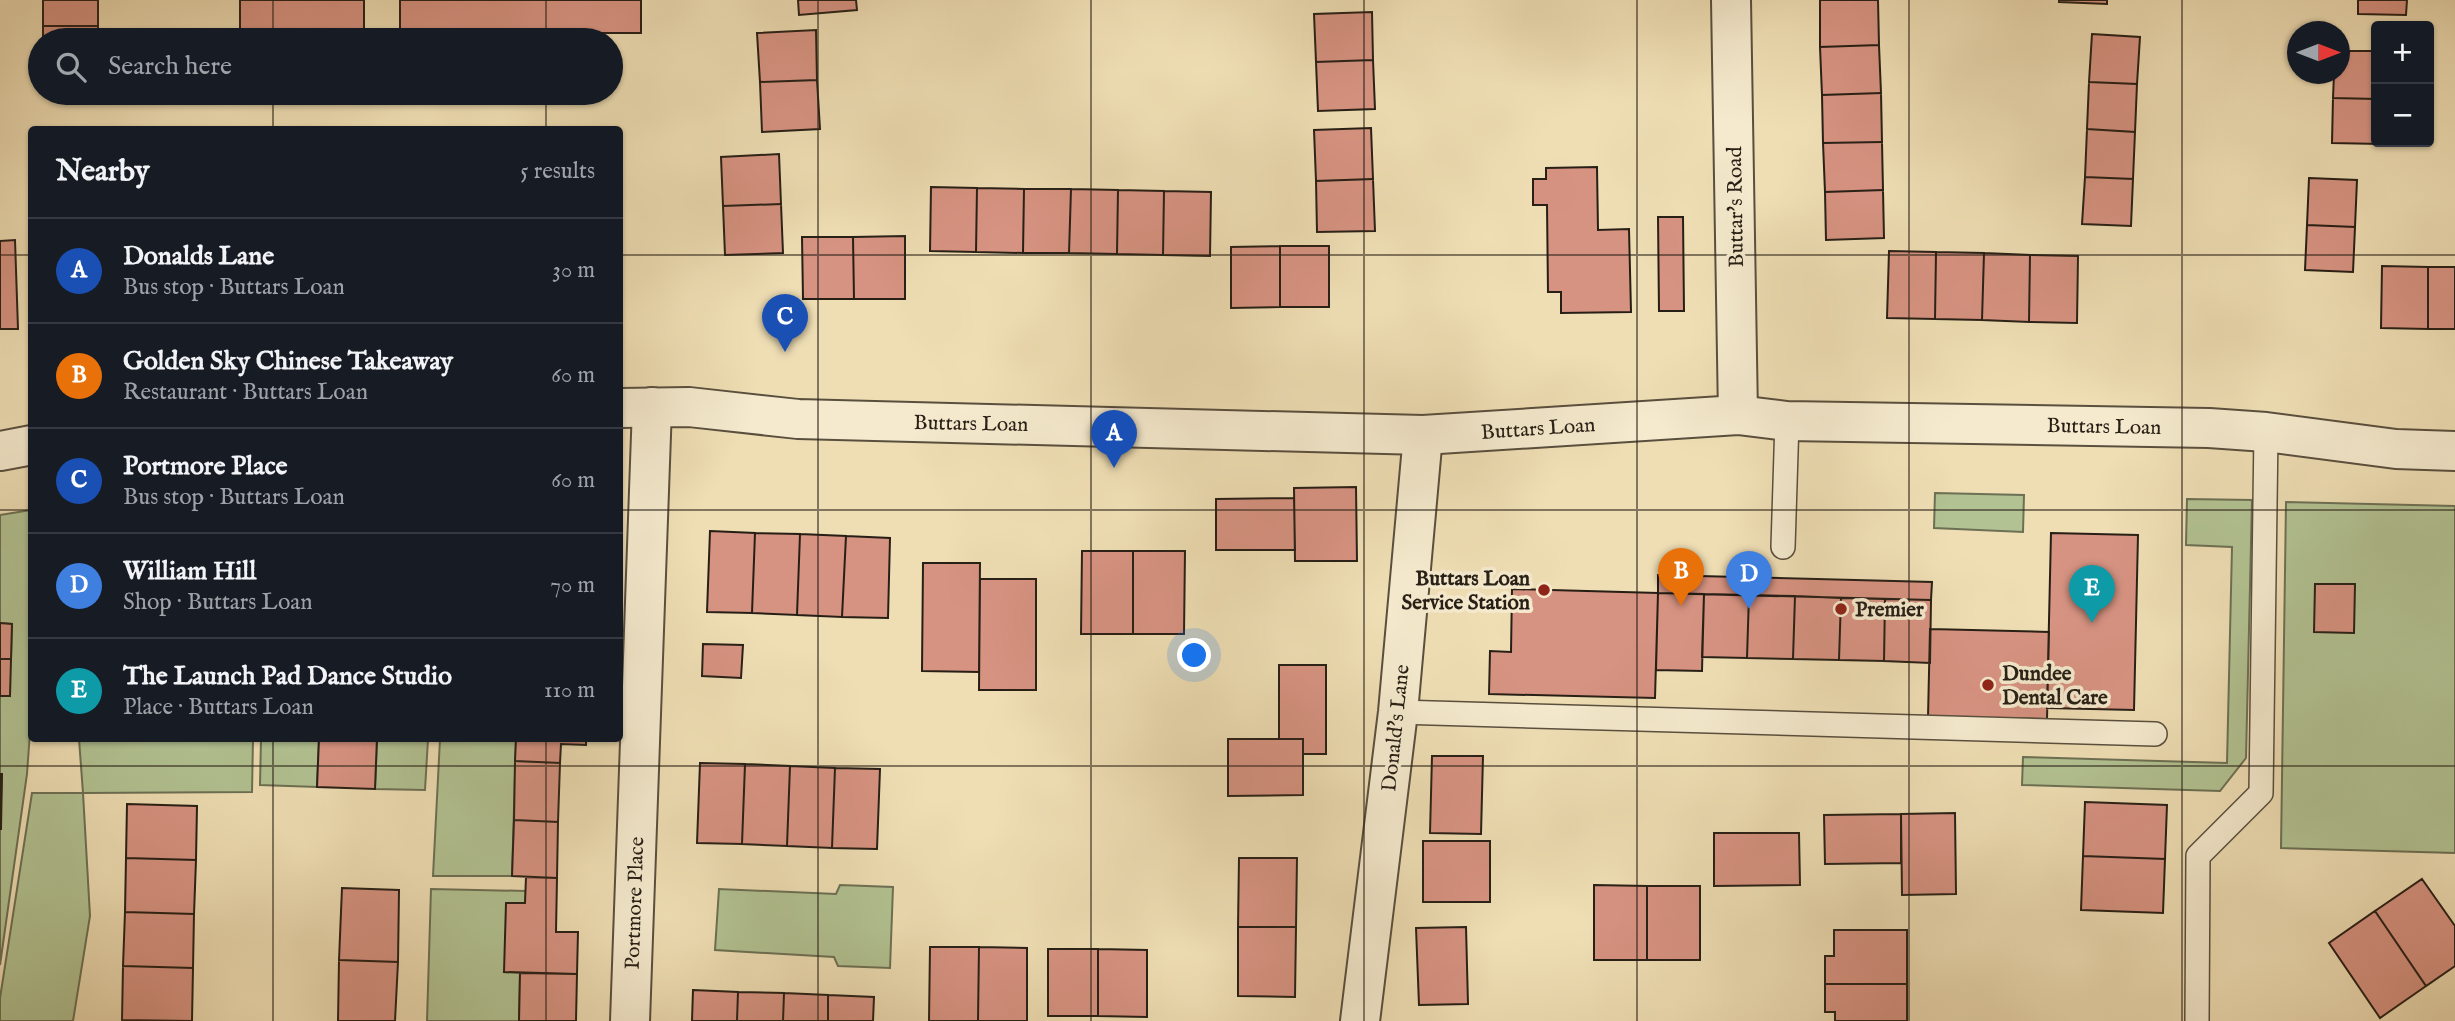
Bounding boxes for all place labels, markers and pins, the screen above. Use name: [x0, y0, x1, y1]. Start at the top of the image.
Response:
pin: C: [762, 294, 808, 352]
pin: A: [1091, 410, 1137, 468]
pin: B: [1658, 548, 1704, 606]
pin: D: [1726, 551, 1772, 609]
pin: E: [2069, 565, 2115, 623]
place label: Buttars Loan Service Station: [1402, 566, 1530, 617]
marker: Buttars Loan Service Station: [1536, 582, 1552, 598]
place label: Premier: [1855, 597, 1924, 624]
marker: Premier: [1833, 601, 1849, 617]
place label: Dundee Dental Care: [2002, 661, 2108, 712]
marker: Dundee Dental Care: [1980, 677, 1996, 693]

